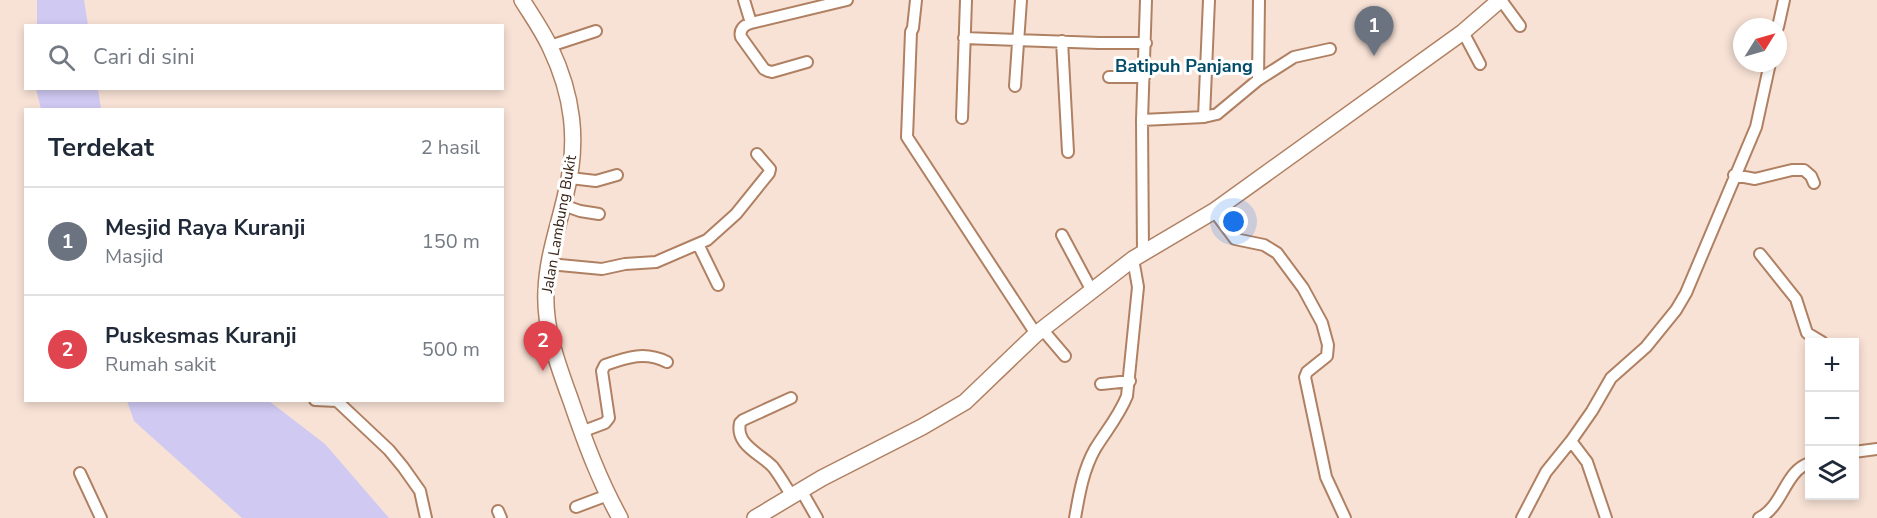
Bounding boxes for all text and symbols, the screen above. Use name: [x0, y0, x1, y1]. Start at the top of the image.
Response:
pin: 1: [1354, 7, 1394, 56]
north arrow: [1733, 18, 1787, 72]
search box: [24, 24, 504, 90]
icon: search: [45, 41, 78, 74]
text: Cari di sini: [93, 42, 195, 72]
district label: Batipuh Panjang: [1115, 54, 1253, 78]
text: Terdekat: [48, 130, 154, 165]
text: 2 hasil: [421, 134, 480, 161]
street label: Jalan Lambung Bukit: [537, 153, 581, 295]
your location: [1219, 207, 1248, 236]
text: Mesjid Raya Kuranji: [105, 213, 305, 243]
text: 1: [62, 228, 74, 255]
text: 150 m: [422, 228, 480, 255]
text: Masjid: [105, 243, 163, 270]
text: Puskesmas Kuranji: [105, 321, 297, 351]
pin: 2: [524, 322, 562, 371]
text: 2: [62, 336, 74, 363]
text: 500 m: [422, 336, 480, 363]
map controls: [1805, 338, 1859, 500]
button: +: [1805, 338, 1859, 392]
text: Rumah sakit: [105, 351, 216, 378]
button: −: [1805, 392, 1859, 446]
button: layers: [1805, 446, 1859, 500]

